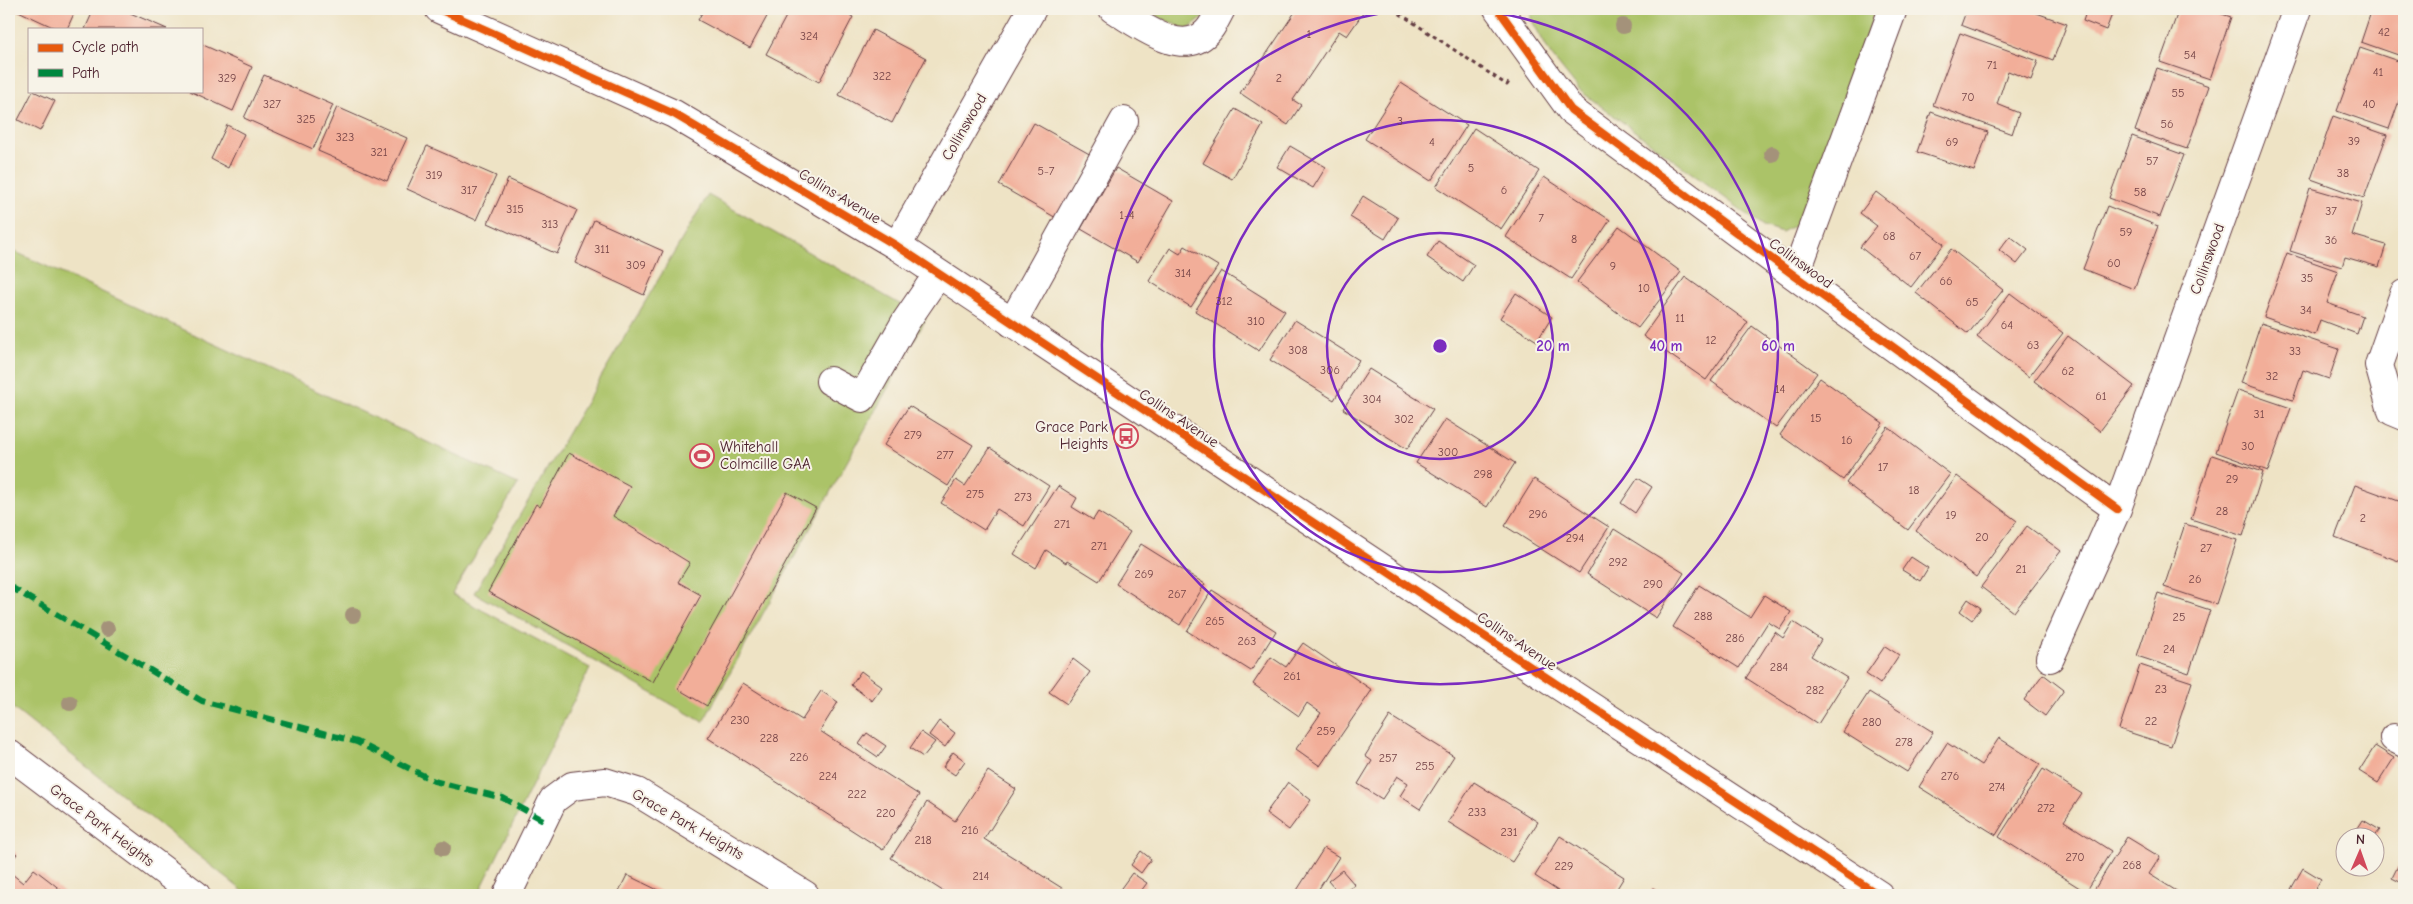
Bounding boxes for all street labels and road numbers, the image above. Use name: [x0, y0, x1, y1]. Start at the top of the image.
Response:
street label: Collinswood: [938, 90, 990, 164]
street label: Collins Avenue: [796, 165, 885, 228]
street label: Collinswood: [2186, 221, 2228, 297]
street label: Collinswood: [1766, 234, 1836, 292]
street label: Collins Avenue: [1136, 385, 1223, 452]
street label: Collins Avenue: [1474, 608, 1561, 675]
street label: Grace Park Heights: [46, 780, 158, 870]
street label: Grace Park Heights: [629, 785, 747, 863]

